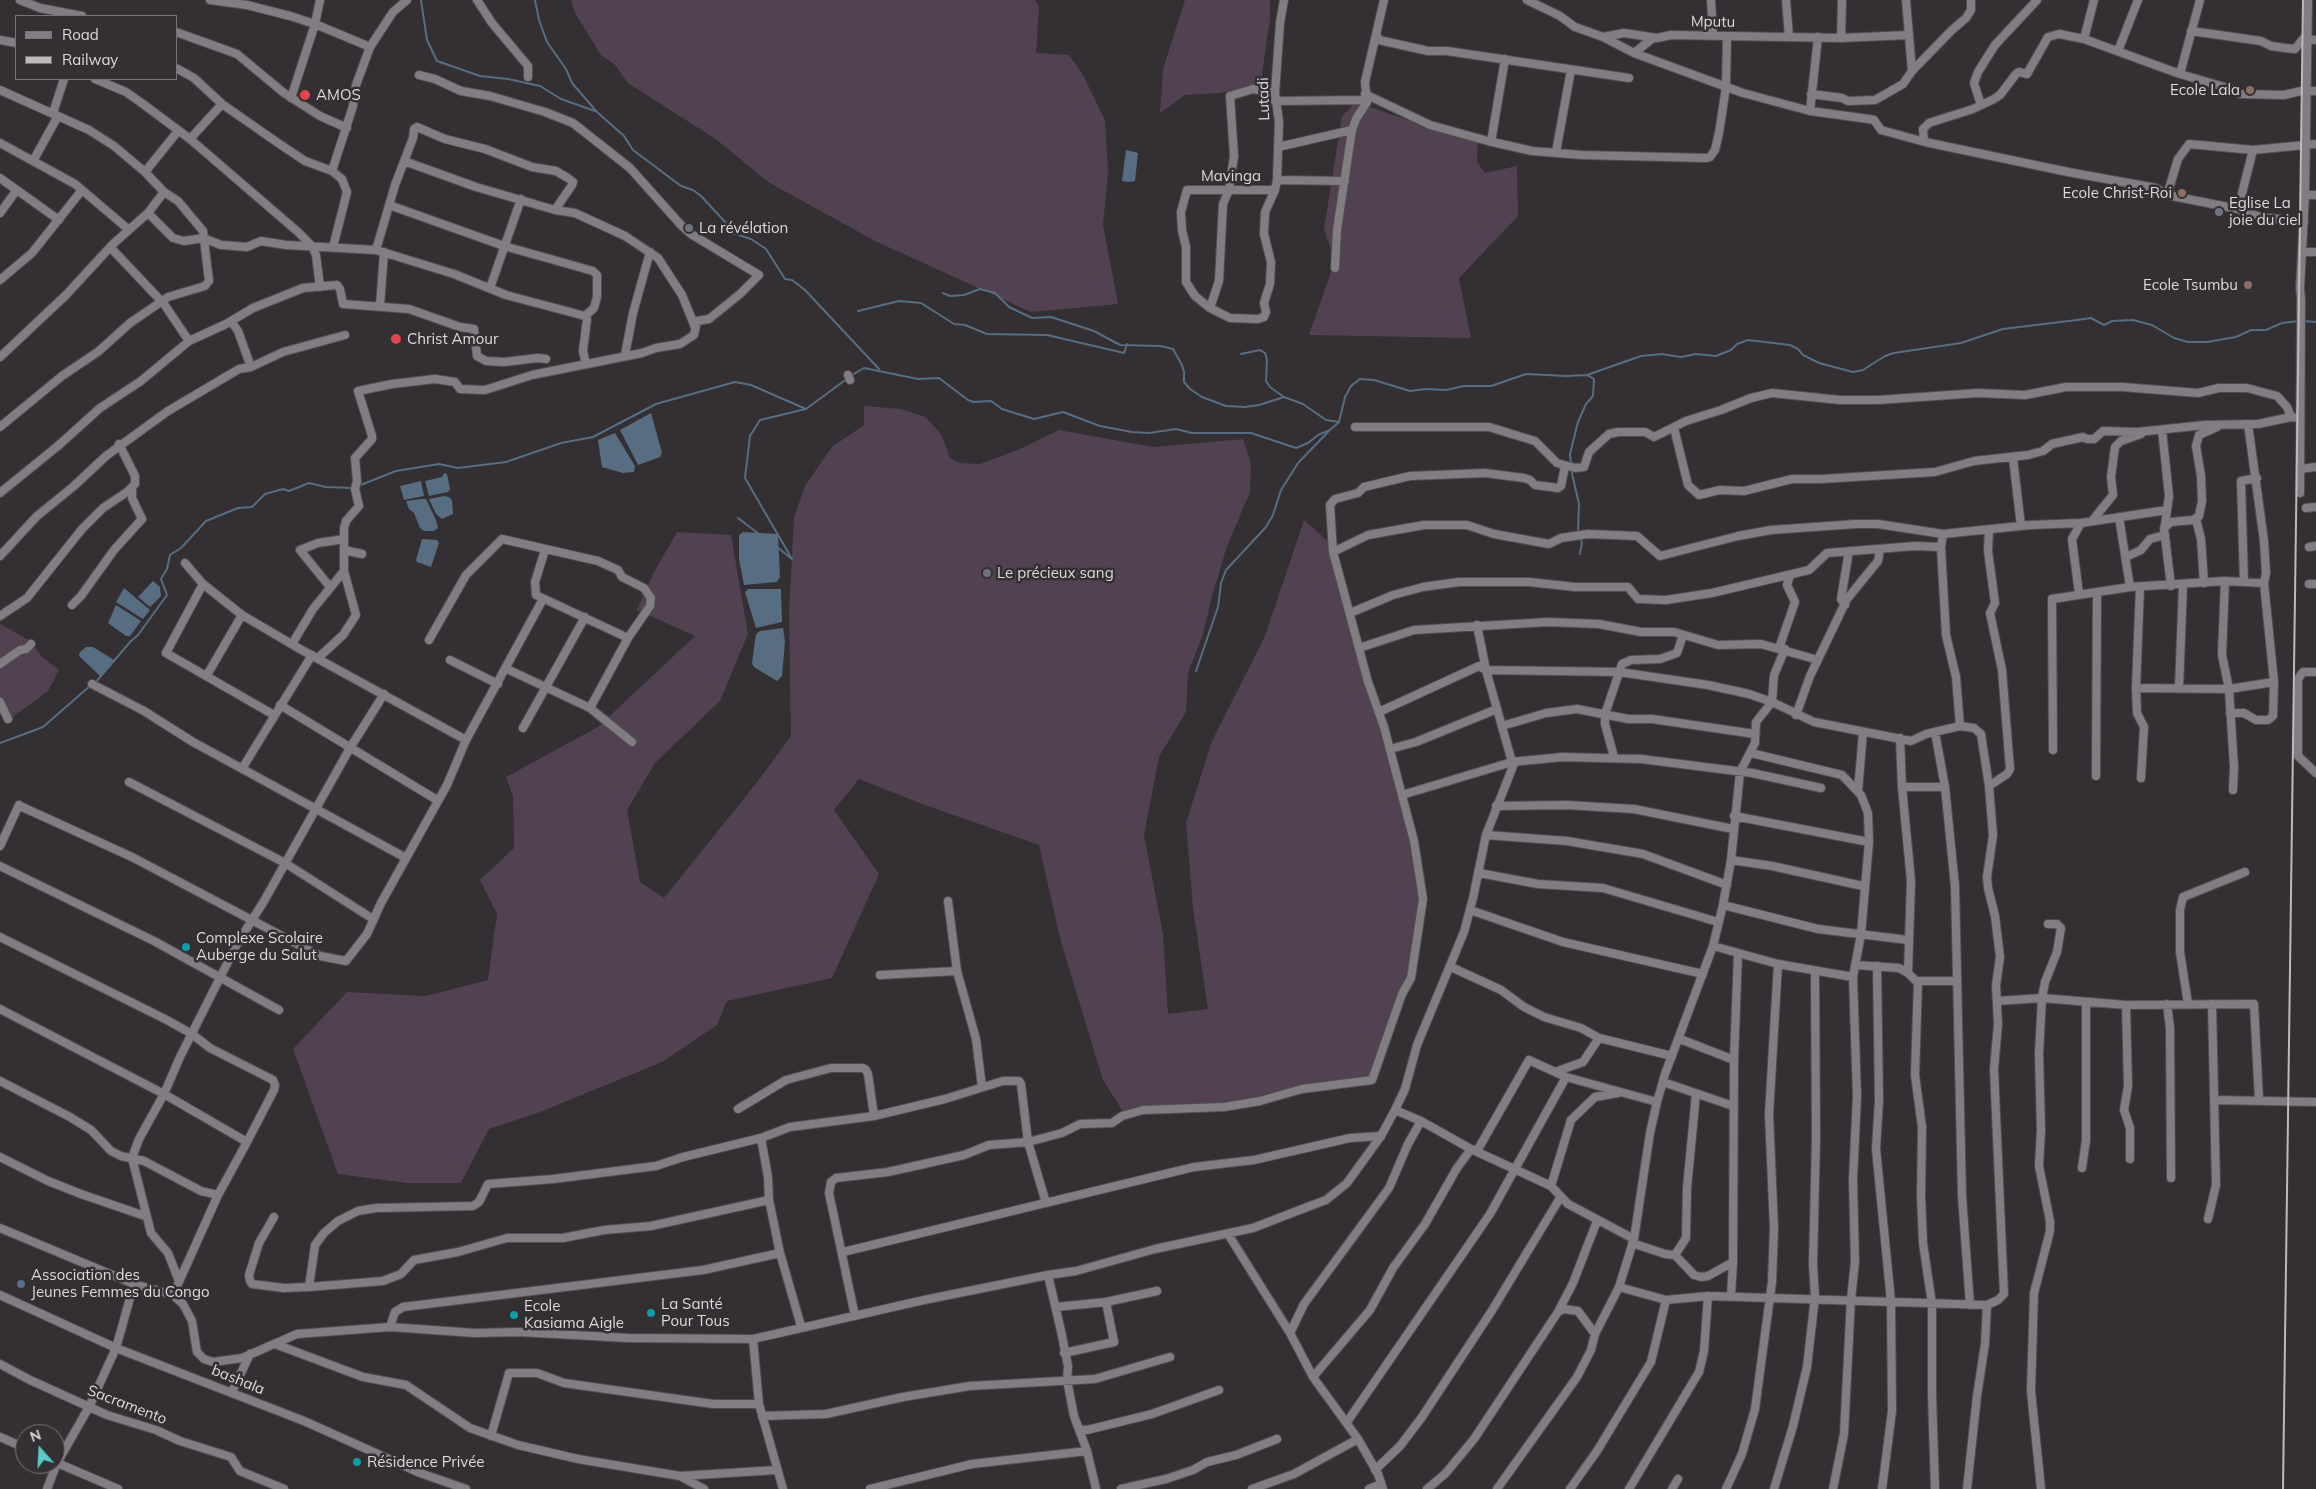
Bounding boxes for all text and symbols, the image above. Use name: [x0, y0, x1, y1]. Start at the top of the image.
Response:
street label: Mputu: [1691, 13, 1735, 31]
legend: [15, 15, 178, 80]
text: Road: [62, 25, 99, 44]
text: Railway: [62, 50, 118, 69]
street label: Lutadi: [1254, 77, 1274, 121]
place label: Ecole Lala: [2170, 81, 2240, 99]
marker: Ecole Lala: [2244, 84, 2256, 96]
place label: AMOS: [316, 86, 361, 104]
marker: AMOS: [298, 88, 312, 102]
street label: Mavinga: [1201, 167, 1261, 185]
place label: Ecole Christ-Roi: [2062, 184, 2172, 202]
marker: Ecole Christ-Roi: [2176, 187, 2188, 199]
place label: Eglise La joie du ciel: [2229, 194, 2301, 229]
marker: Eglise La joie du ciel: [2213, 206, 2225, 218]
place label: La révélation: [699, 219, 788, 237]
marker: La révélation: [683, 222, 695, 234]
place label: Ecole Tsumbu: [2143, 276, 2238, 294]
marker: Ecole Tsumbu: [2242, 279, 2254, 291]
place label: Christ Amour: [407, 330, 498, 348]
marker: Christ Amour: [389, 332, 403, 346]
place label: Le précieux sang: [997, 564, 1114, 582]
marker: Le précieux sang: [981, 567, 993, 579]
place label: Complexe Scolaire Auberge du Salut: [196, 929, 323, 964]
marker: Complexe Scolaire Auberge du Salut: [180, 941, 192, 953]
place label: Association des Jeunes Femmes du Congo: [31, 1266, 209, 1301]
marker: Association des Jeunes Femmes du Congo: [15, 1278, 27, 1290]
place label: La Santé Pour Tous: [661, 1295, 730, 1330]
place label: Ecole Kasiama Aigle: [524, 1297, 624, 1332]
marker: La Santé Pour Tous: [645, 1307, 657, 1319]
marker: Ecole Kasiama Aigle: [508, 1309, 520, 1321]
street label: bashala: [209, 1361, 267, 1399]
street label: Sacramento: [85, 1382, 169, 1428]
north arrow: [15, 1424, 65, 1474]
text: N: [28, 1426, 43, 1446]
place label: Résidence Privée: [367, 1453, 484, 1471]
marker: Résidence Privée: [351, 1456, 363, 1468]

